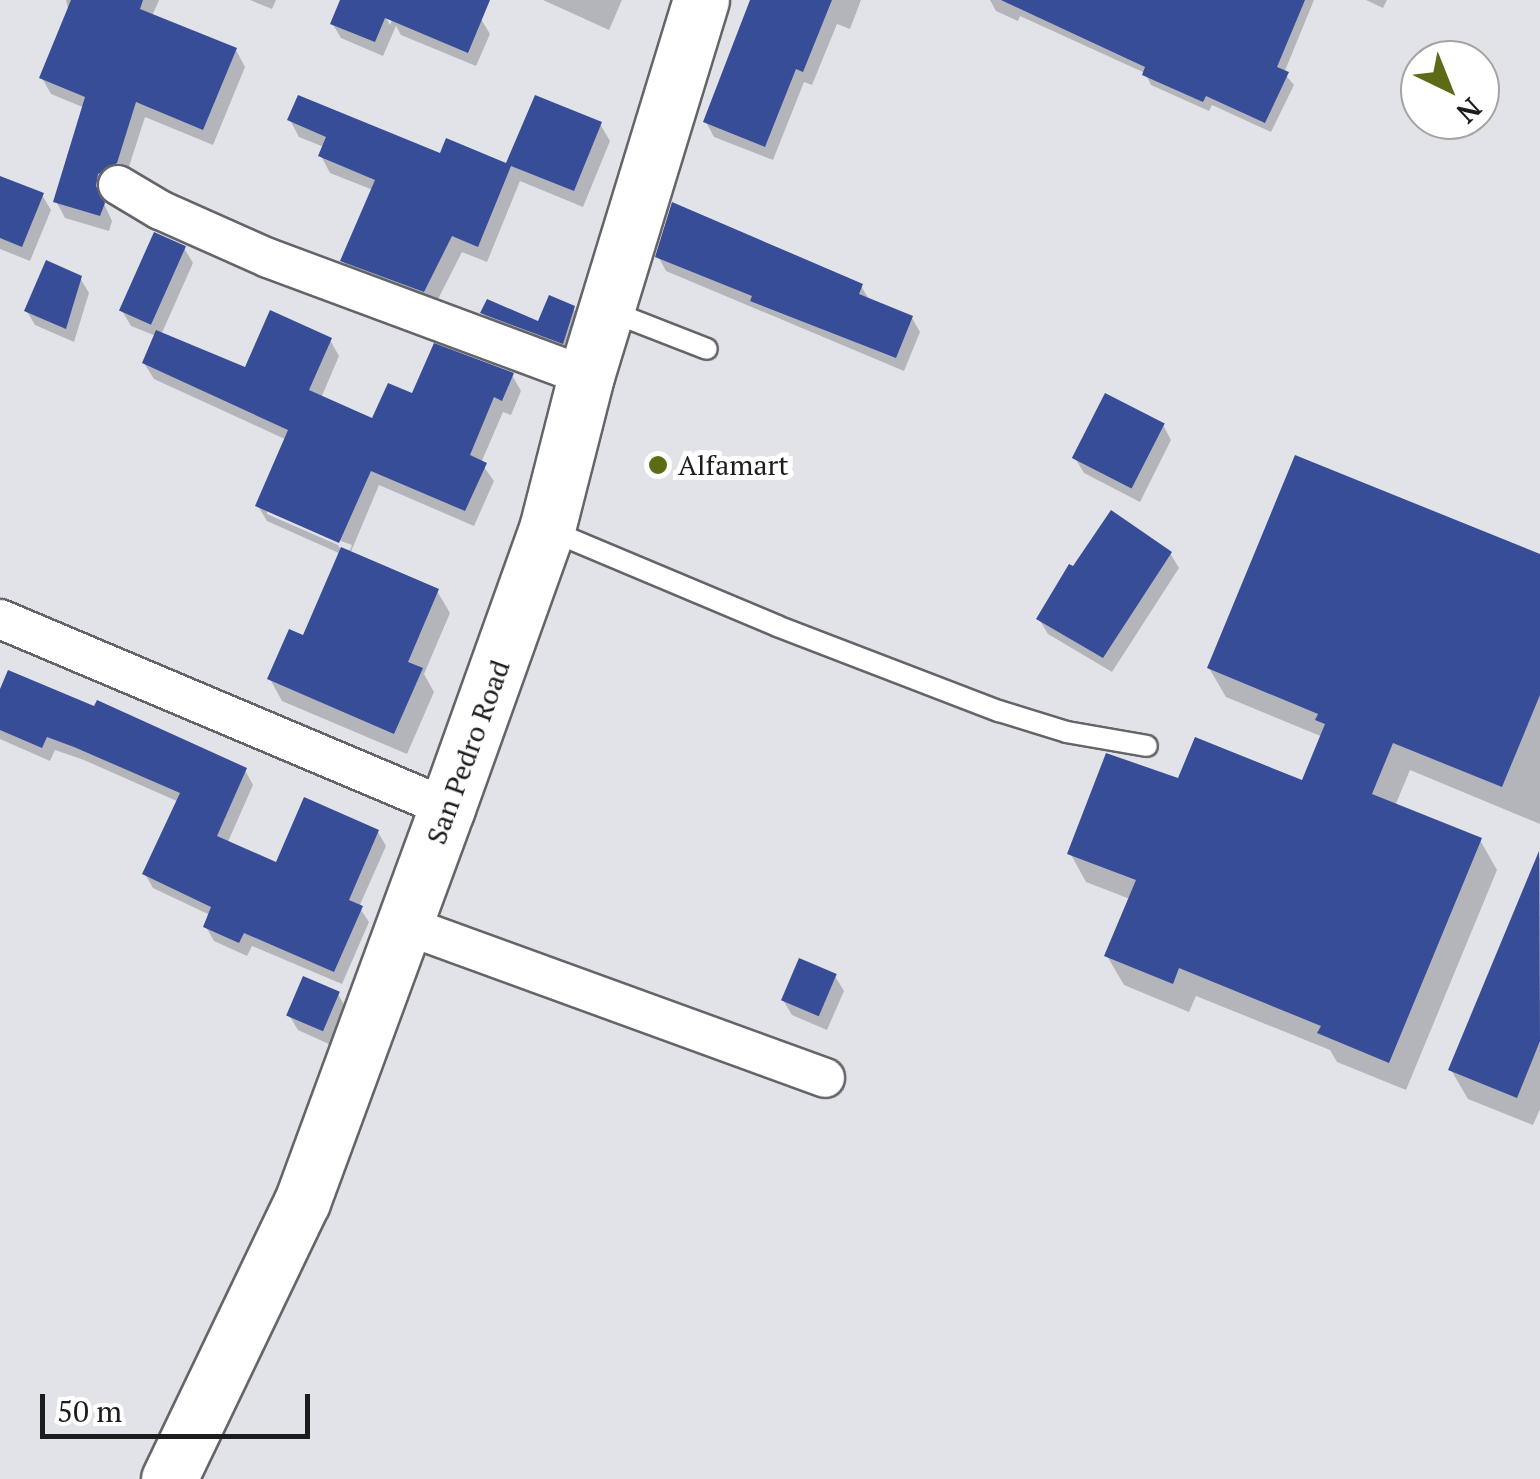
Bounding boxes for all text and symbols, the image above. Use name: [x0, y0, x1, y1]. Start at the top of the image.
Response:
north arrow: [1400, 40, 1500, 140]
text: N: [1449, 90, 1490, 132]
place label: Alfamart: [678, 448, 789, 482]
marker: Alfamart: [647, 454, 669, 476]
street label: San Pedro Road: [419, 655, 517, 849]
scale bar: [45, 1374, 315, 1436]
text: 50 m: [57, 1391, 122, 1431]

